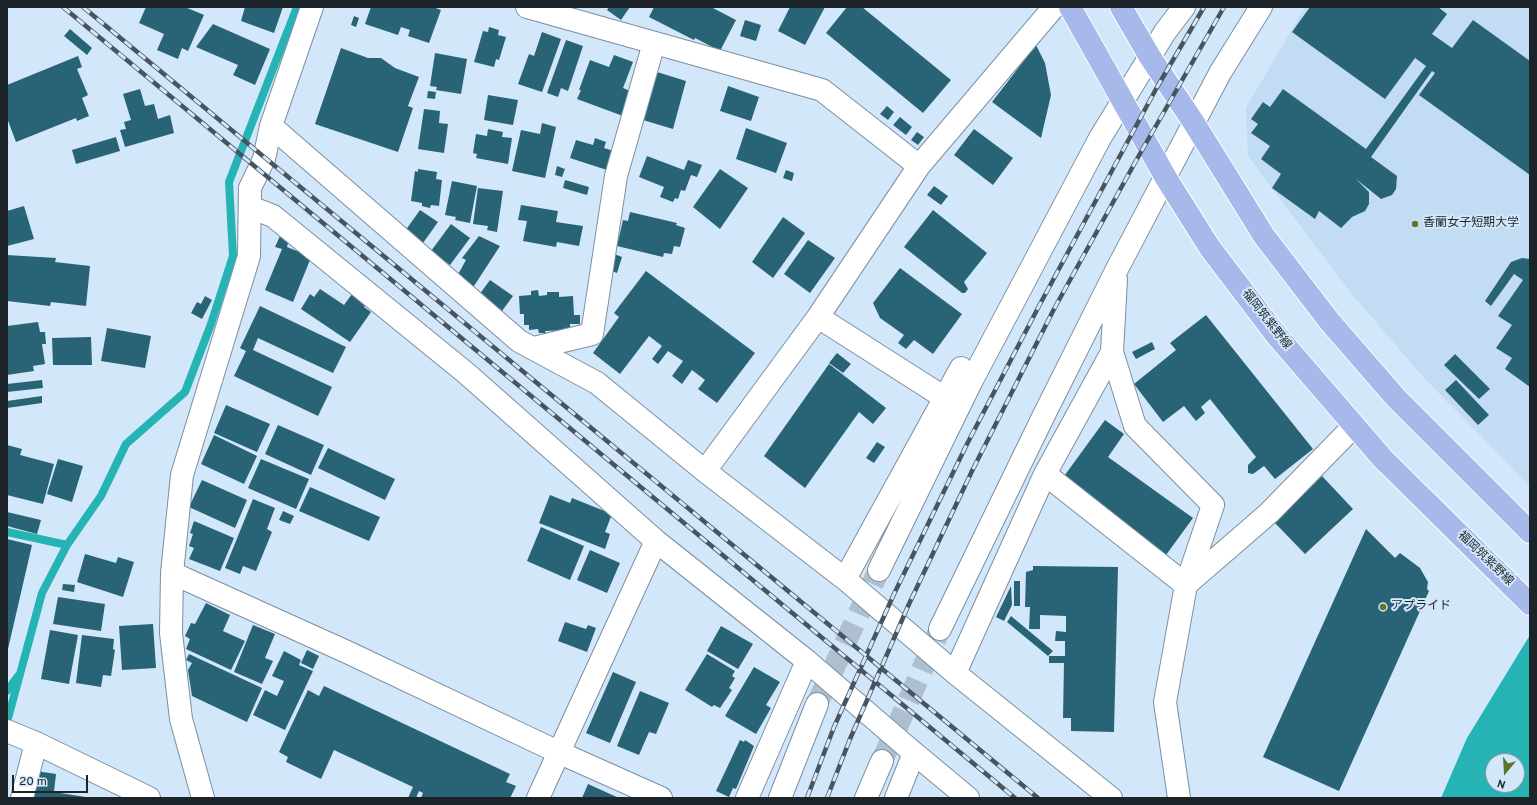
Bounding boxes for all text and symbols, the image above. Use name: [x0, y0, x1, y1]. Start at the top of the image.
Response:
place label: 香蘭女子短期大学: [1423, 217, 1519, 231]
marker: 香蘭女子短期大学: [1410, 219, 1420, 229]
street label: 福岡筑紫野線: [1238, 287, 1294, 353]
street label: 福岡筑紫野線: [1454, 529, 1516, 589]
place label: アプライド: [1391, 600, 1451, 614]
marker: アプライド: [1378, 602, 1388, 612]
north arrow: [1485, 753, 1525, 793]
scale bar: [14, 767, 90, 793]
text: 20 m: [19, 774, 47, 790]
text: N: [1496, 776, 1508, 791]

